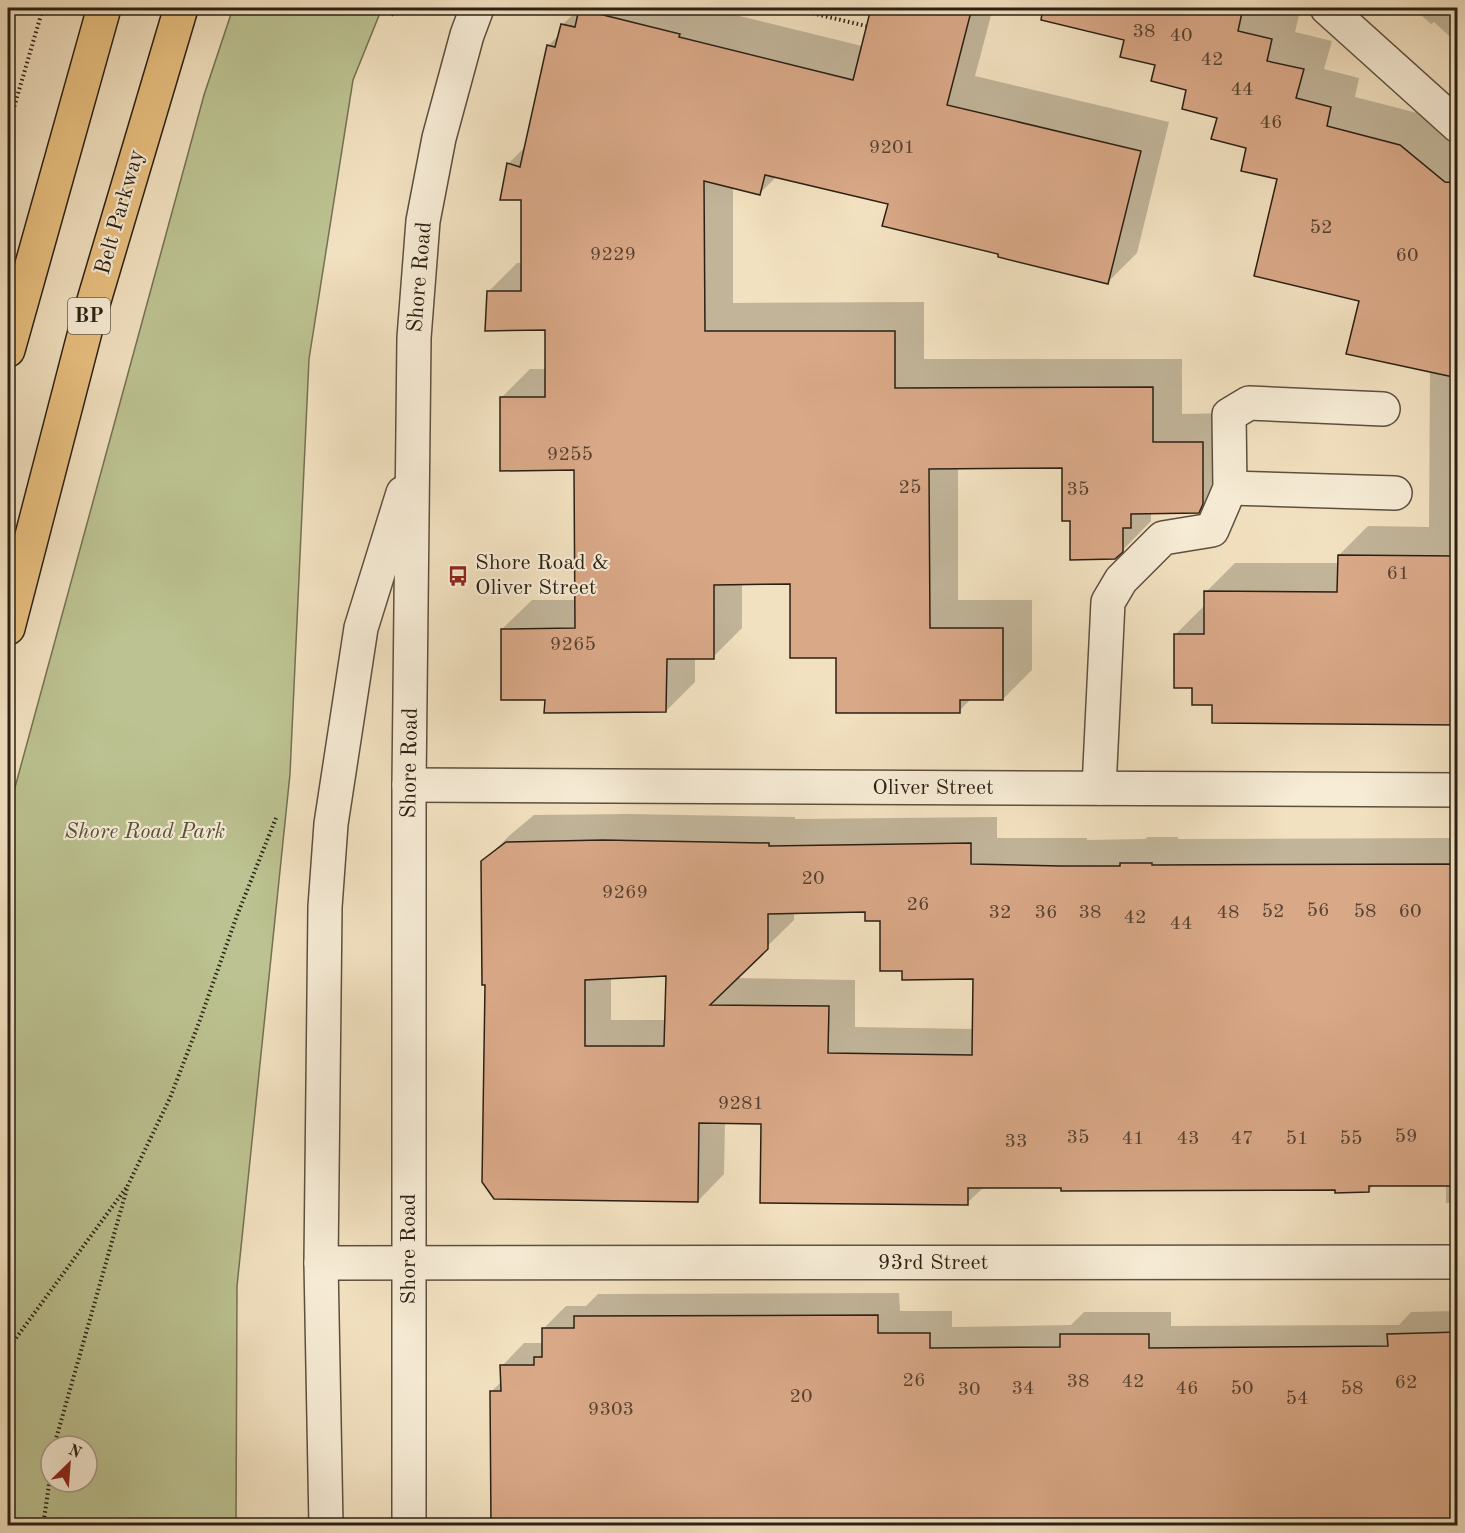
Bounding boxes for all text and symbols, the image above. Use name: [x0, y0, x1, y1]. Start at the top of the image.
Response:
house number: 38: [1132, 22, 1156, 42]
house number: 40: [1169, 26, 1193, 46]
house number: 42: [1200, 50, 1224, 70]
house number: 44: [1230, 80, 1254, 100]
house number: 46: [1259, 113, 1283, 133]
house number: 9201: [869, 138, 915, 158]
street label: Belt Parkway: [92, 147, 148, 277]
house number: 52: [1309, 218, 1333, 238]
street label: Shore Road: [404, 221, 436, 333]
house number: 9229: [590, 245, 636, 265]
house number: 60: [1395, 246, 1419, 266]
road number: BP: [68, 298, 110, 334]
house number: 9255: [547, 445, 593, 465]
house number: 25: [898, 478, 922, 498]
house number: 35: [1066, 480, 1090, 500]
place label: Shore Road & Oliver Street: [475, 552, 609, 599]
bus stop icon: Shore Road & Oliver Street: [446, 564, 470, 588]
house number: 61: [1386, 564, 1410, 584]
house number: 9265: [550, 635, 596, 655]
street label: Shore Road: [398, 707, 422, 819]
street label: Oliver Street: [872, 777, 994, 799]
park label: Shore Road Park: [65, 821, 226, 843]
house number: 20: [801, 869, 825, 889]
house number: 9269: [602, 883, 648, 903]
house number: 26: [906, 895, 930, 915]
house number: 56: [1306, 901, 1330, 921]
house number: 52: [1261, 902, 1285, 922]
house number: 58: [1353, 902, 1377, 922]
house number: 60: [1398, 902, 1422, 922]
house number: 32: [988, 903, 1012, 923]
house number: 36: [1034, 903, 1058, 923]
house number: 38: [1078, 903, 1102, 923]
house number: 48: [1216, 903, 1240, 923]
house number: 42: [1123, 908, 1147, 928]
house number: 44: [1169, 914, 1193, 934]
house number: 9281: [718, 1094, 764, 1114]
house number: 59: [1394, 1127, 1418, 1147]
house number: 35: [1066, 1128, 1090, 1148]
house number: 41: [1121, 1129, 1145, 1149]
house number: 43: [1176, 1129, 1200, 1149]
house number: 47: [1230, 1129, 1254, 1149]
house number: 51: [1285, 1129, 1309, 1149]
house number: 55: [1339, 1129, 1363, 1149]
house number: 33: [1004, 1132, 1028, 1152]
street label: Shore Road: [398, 1194, 420, 1304]
street label: 93rd Street: [878, 1252, 988, 1274]
house number: 26: [902, 1371, 926, 1391]
house number: 38: [1066, 1372, 1090, 1392]
house number: 42: [1121, 1372, 1145, 1392]
house number: 62: [1394, 1373, 1418, 1393]
house number: 34: [1011, 1379, 1035, 1399]
house number: 46: [1175, 1379, 1199, 1399]
house number: 50: [1230, 1379, 1254, 1399]
house number: 58: [1340, 1379, 1364, 1399]
house number: 30: [957, 1380, 981, 1400]
house number: 20: [789, 1387, 813, 1407]
house number: 54: [1285, 1389, 1309, 1409]
house number: 9303: [588, 1400, 634, 1420]
north arrow: [39, 1434, 99, 1494]
text: N: [66, 1442, 84, 1462]

